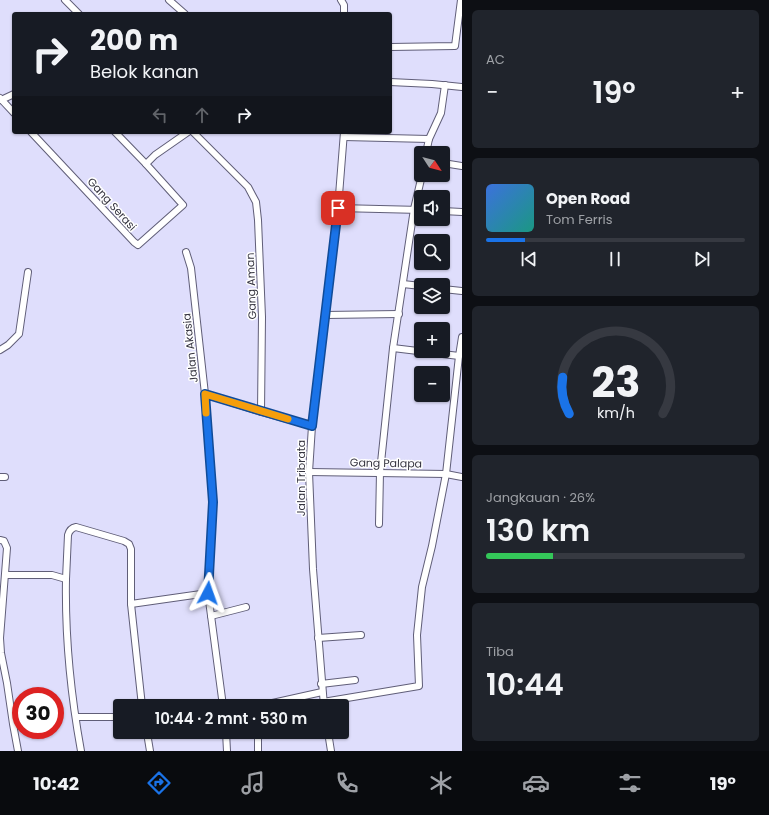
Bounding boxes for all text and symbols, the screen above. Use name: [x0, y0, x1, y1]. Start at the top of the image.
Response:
text: 200 m: [90, 21, 178, 60]
icon: right: [24, 28, 76, 80]
text: AC: [486, 50, 505, 69]
text: Belok kanan: [90, 59, 199, 84]
text: 19°: [593, 71, 636, 114]
text: −: [486, 77, 498, 108]
text: +: [730, 77, 745, 108]
icon: left: [149, 104, 171, 126]
icon: ahead: [191, 104, 213, 126]
icon: right: [233, 104, 255, 126]
north arrow: [414, 146, 450, 182]
map controls: [414, 146, 450, 402]
street label: Gang Serasi: [84, 174, 140, 234]
text: Open Road: [546, 188, 630, 209]
button: sound: [414, 190, 450, 226]
pin: [321, 191, 355, 225]
icon: arrive: [327, 197, 349, 219]
text: Tom Ferris: [546, 210, 613, 229]
button: search: [414, 234, 450, 270]
icon: previous: [518, 248, 540, 270]
icon: pause: [604, 248, 626, 270]
icon: next: [691, 248, 713, 270]
street label: Gang Aman: [242, 252, 260, 320]
button: layers: [414, 278, 450, 314]
street label: Jalan Akasia: [178, 312, 202, 384]
button: +: [414, 322, 450, 358]
text: 23: [591, 352, 640, 411]
button: −: [414, 366, 450, 402]
text: km/h: [596, 402, 635, 422]
street label: Jalan Tribrata: [293, 440, 309, 516]
street label: Gang Palapa: [350, 454, 422, 472]
text: Jangkauan · 26%: [486, 488, 595, 507]
text: 130 km: [486, 509, 590, 552]
position arrow: [187, 572, 229, 614]
text: Tiba: [486, 642, 514, 661]
text: 10:44: [486, 663, 564, 706]
speed limit sign: 30: [12, 687, 64, 739]
text: 10:44 · 2 mnt · 530 m: [155, 708, 307, 729]
icon: directions: [145, 769, 173, 797]
icon: music: [239, 769, 267, 797]
icon: phone: [333, 769, 361, 797]
icon: climate: [427, 769, 455, 797]
icon: car: [522, 769, 550, 797]
icon: filters: [616, 769, 644, 797]
text: 10:42: [33, 771, 79, 796]
text: 19°: [710, 771, 736, 796]

